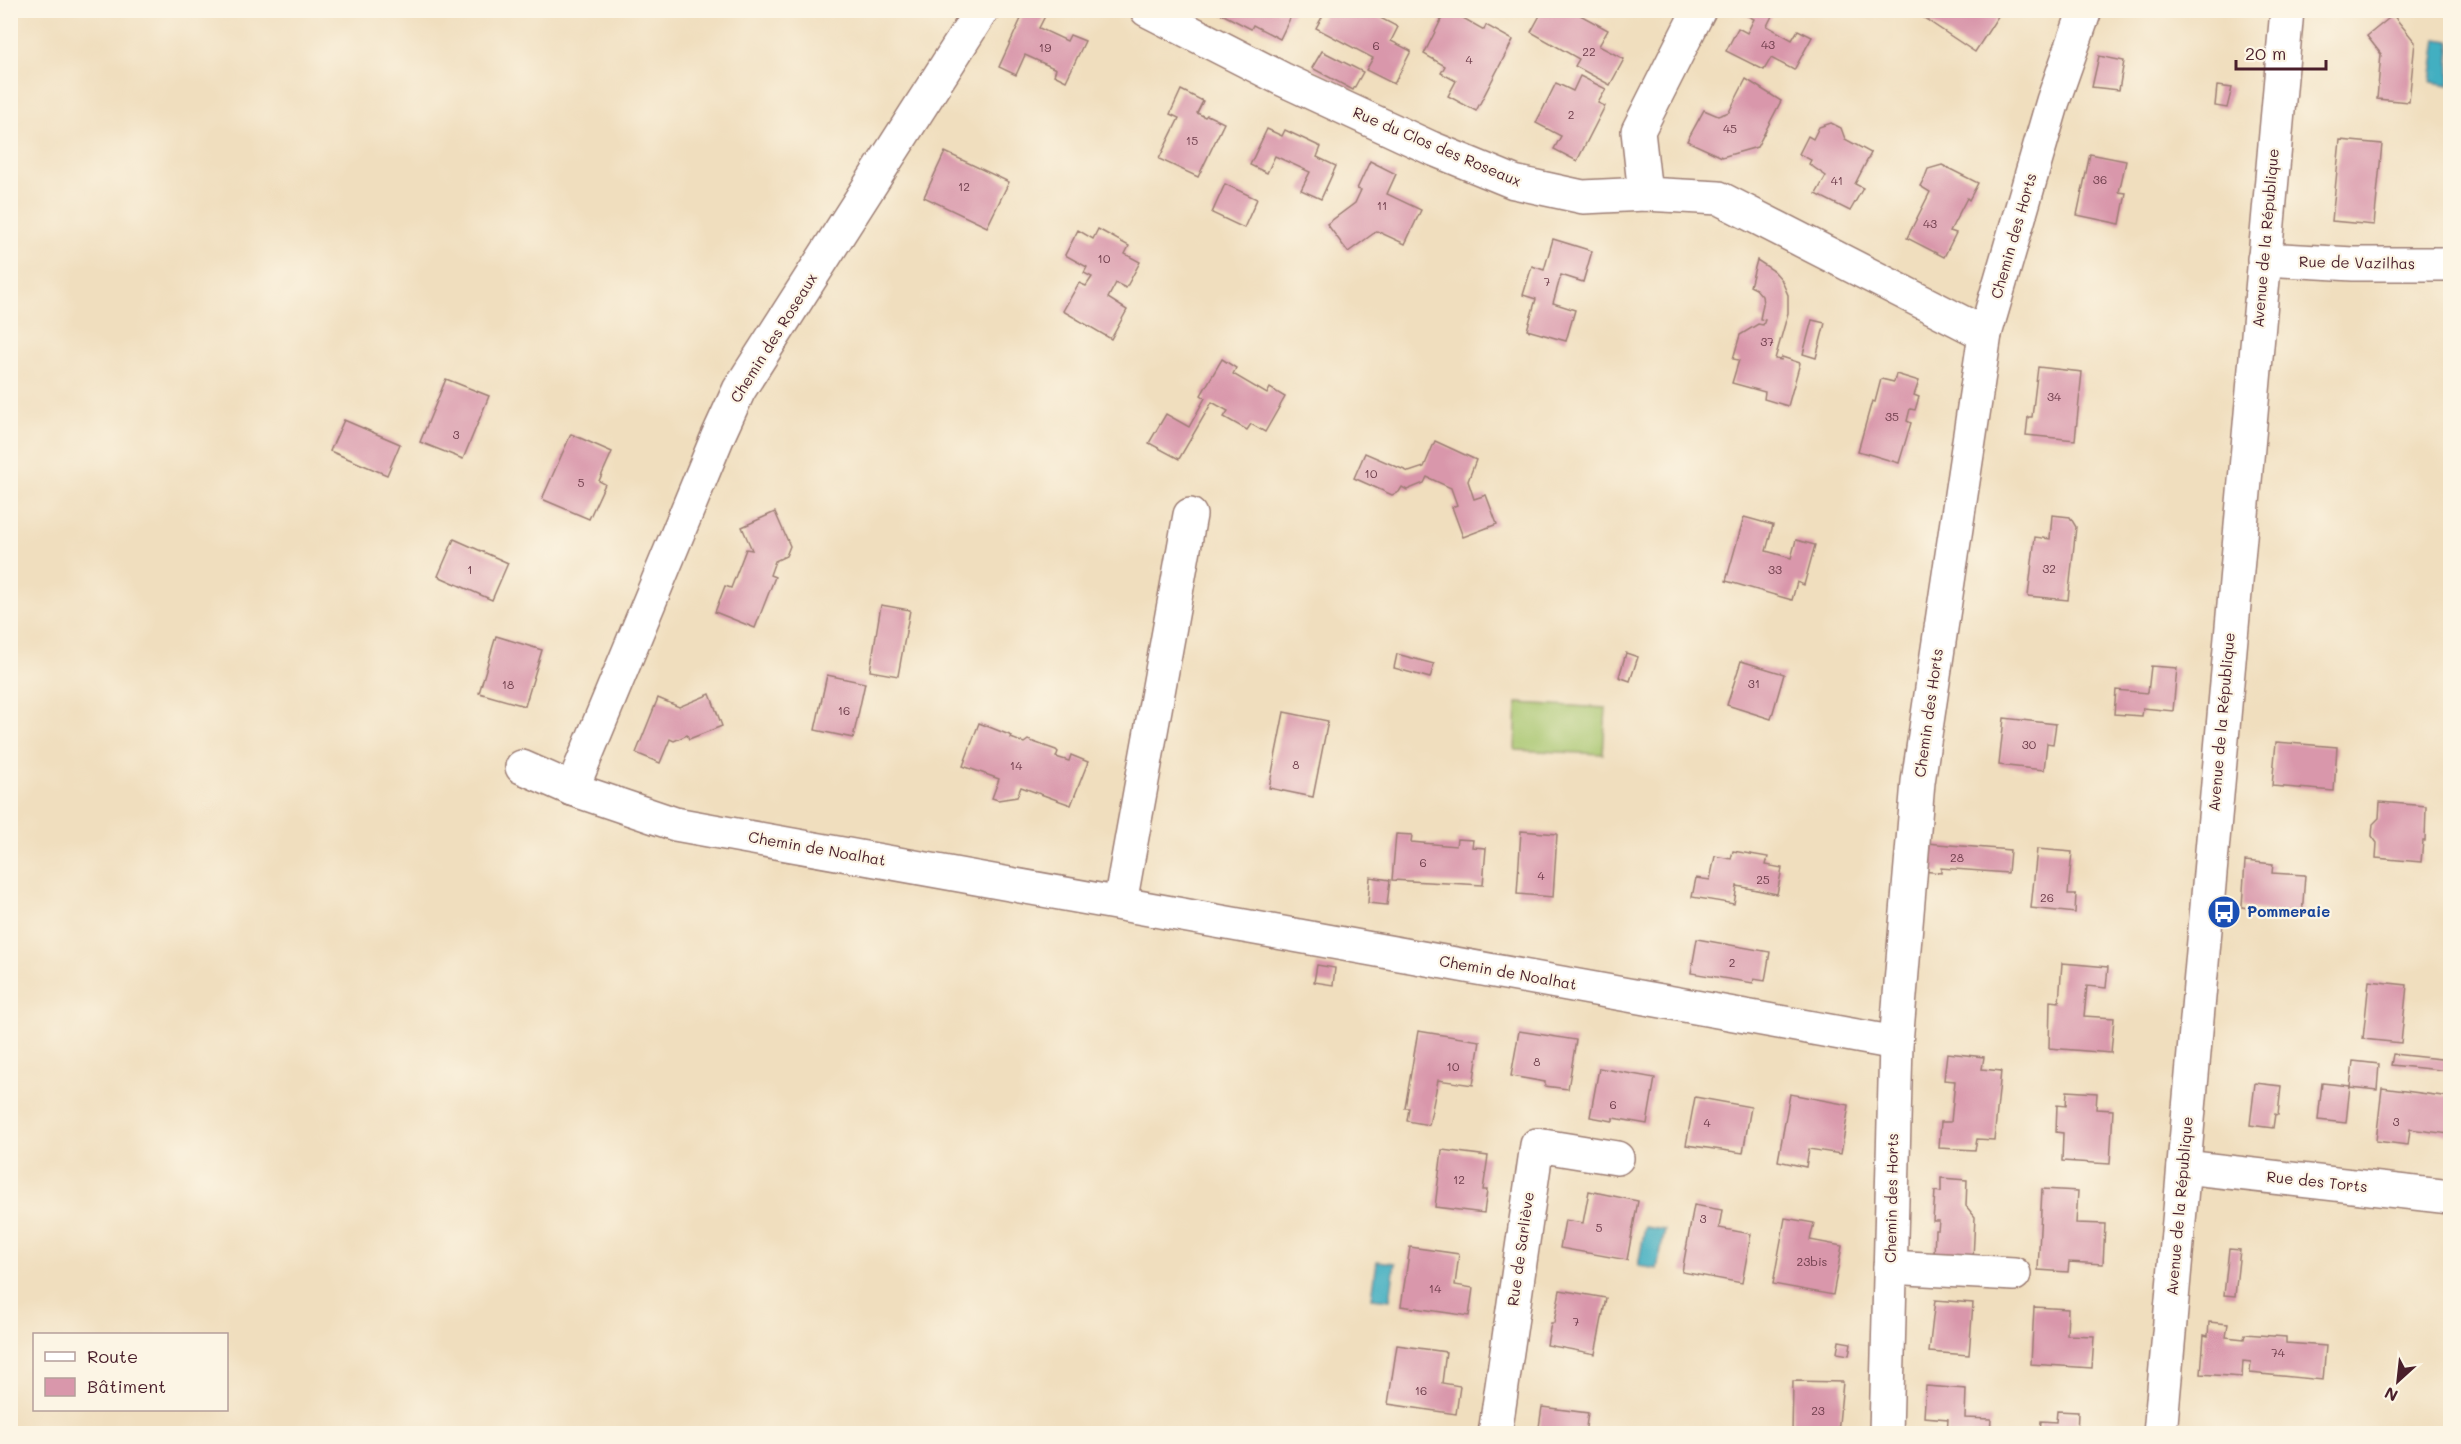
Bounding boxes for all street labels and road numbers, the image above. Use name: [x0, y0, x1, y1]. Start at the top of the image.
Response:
street label: Rue du Clos des Roseaux: [1350, 102, 1525, 191]
street label: Avenue de la République: [2247, 148, 2283, 328]
street label: Chemin des Horts: [1986, 170, 2041, 301]
street label: Rue de Vazilhas: [2299, 251, 2415, 273]
street label: Chemin des Roseaux: [725, 269, 821, 406]
street label: Avenue de la République: [2203, 632, 2239, 812]
street label: Chemin des Horts: [1909, 647, 1947, 779]
street label: Chemin de Noalhat: [747, 826, 887, 870]
street label: Chemin de Noalhat: [1438, 950, 1578, 994]
street label: Avenue de la République: [2161, 1116, 2197, 1296]
street label: Chemin des Horts: [1880, 1133, 1902, 1263]
street label: Rue des Torts: [2266, 1166, 2369, 1196]
street label: Rue de Sarliève: [1502, 1190, 1538, 1307]

